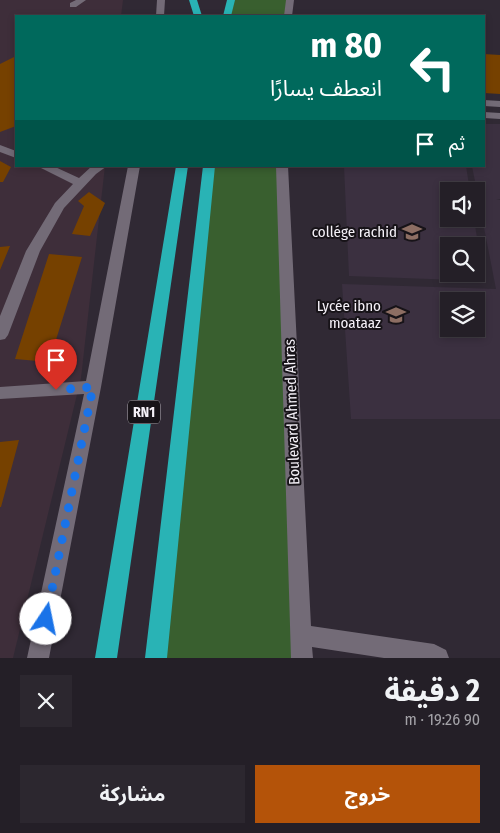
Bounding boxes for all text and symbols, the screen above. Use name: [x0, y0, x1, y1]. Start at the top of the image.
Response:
text: 80 m: [310, 24, 382, 66]
icon: left: [400, 35, 465, 100]
text: انعطف يسارًا: [270, 75, 382, 102]
icon: arrive: [411, 130, 439, 158]
text: ثم: [449, 132, 465, 155]
map controls: [440, 182, 485, 337]
button: sound: [440, 182, 485, 227]
school or university icon: collége rachid: [401, 221, 423, 243]
place label: collége rachid: [312, 223, 397, 241]
button: search: [440, 237, 485, 282]
button: layers: [440, 292, 485, 337]
place label: Lycée ibno moataaz: [317, 297, 381, 332]
school or university icon: Lycée ibno moataaz: [385, 304, 407, 326]
pin: [35, 339, 77, 390]
street label: Boulevard Ahmed Ahras: [280, 339, 304, 485]
icon: arrive: [42, 346, 70, 374]
road number: RN1: [128, 401, 160, 424]
position arrow: [19, 592, 71, 644]
text: 2 دقيقة: [384, 673, 480, 709]
button: close: [20, 675, 72, 727]
text: 90 m · 19:26: [404, 710, 480, 729]
button: مشاركة: [20, 765, 245, 823]
button: خروج: [255, 765, 480, 823]

